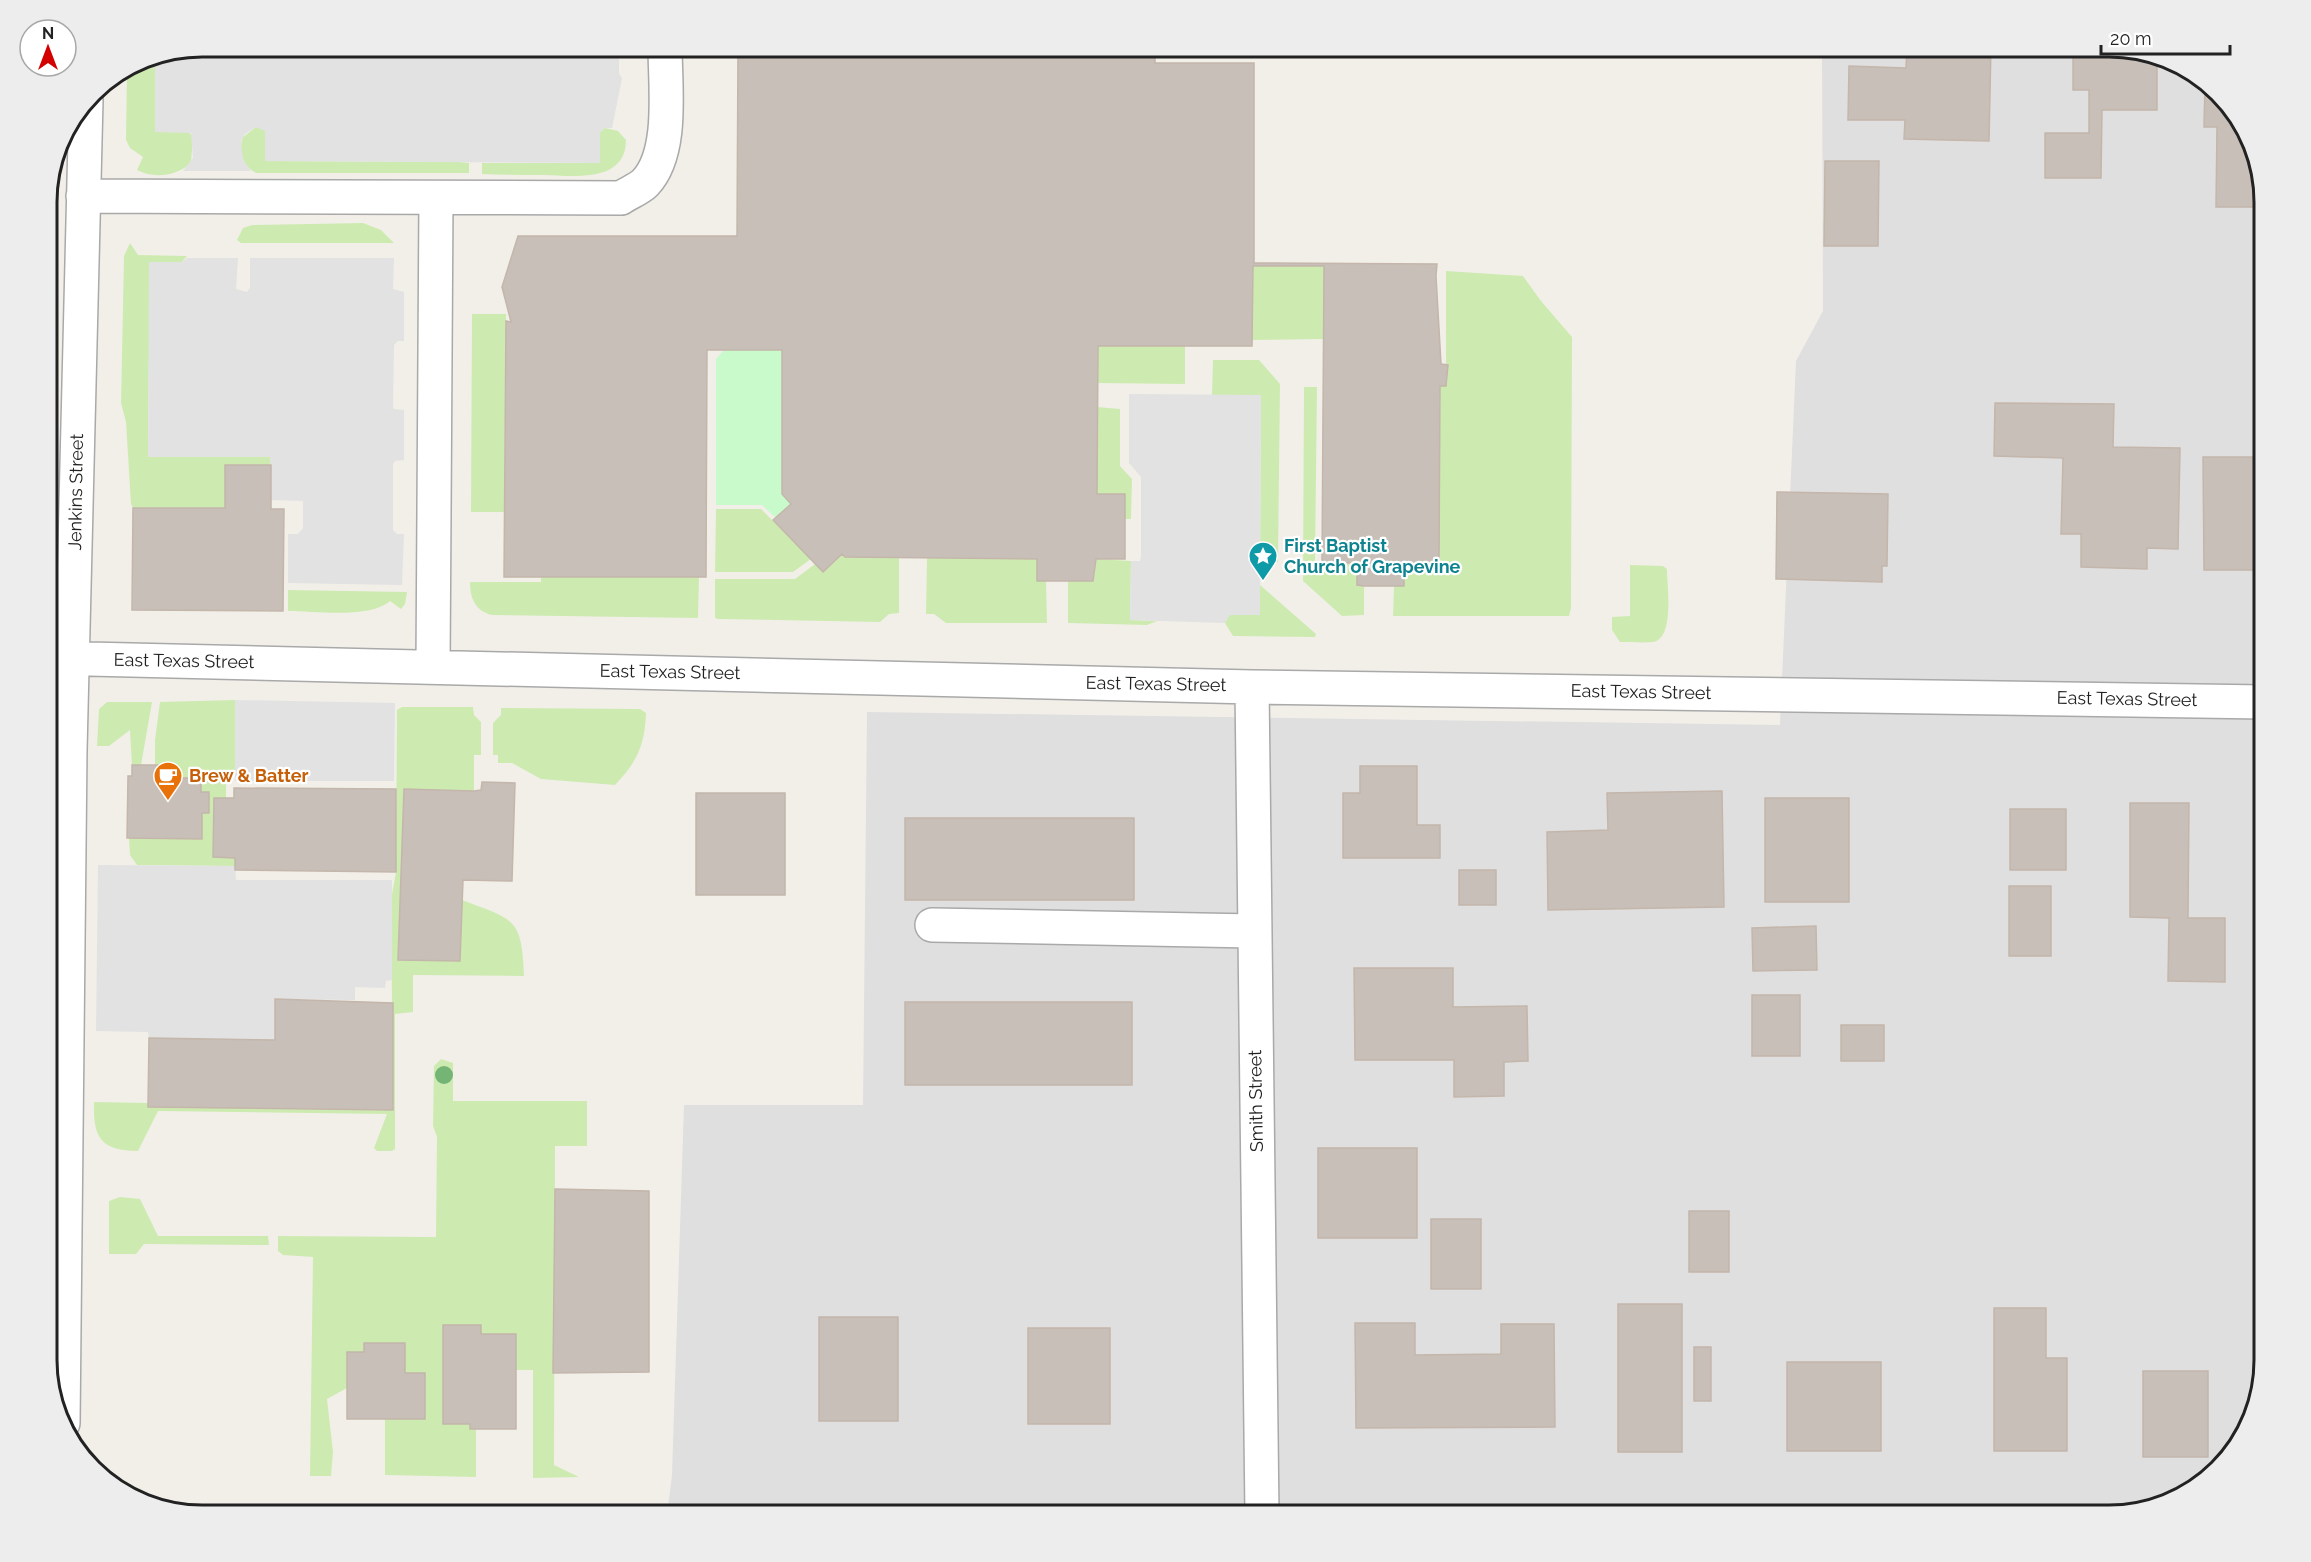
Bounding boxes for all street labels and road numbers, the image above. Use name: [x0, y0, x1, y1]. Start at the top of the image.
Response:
street label: Jenkins Street: [64, 433, 87, 551]
street label: East Texas Street: [114, 649, 255, 672]
street label: East Texas Street: [600, 660, 741, 683]
street label: East Texas Street: [1086, 672, 1227, 695]
street label: East Texas Street: [1571, 680, 1712, 703]
street label: East Texas Street: [2057, 687, 2198, 710]
street label: Smith Street: [1244, 1050, 1267, 1152]

